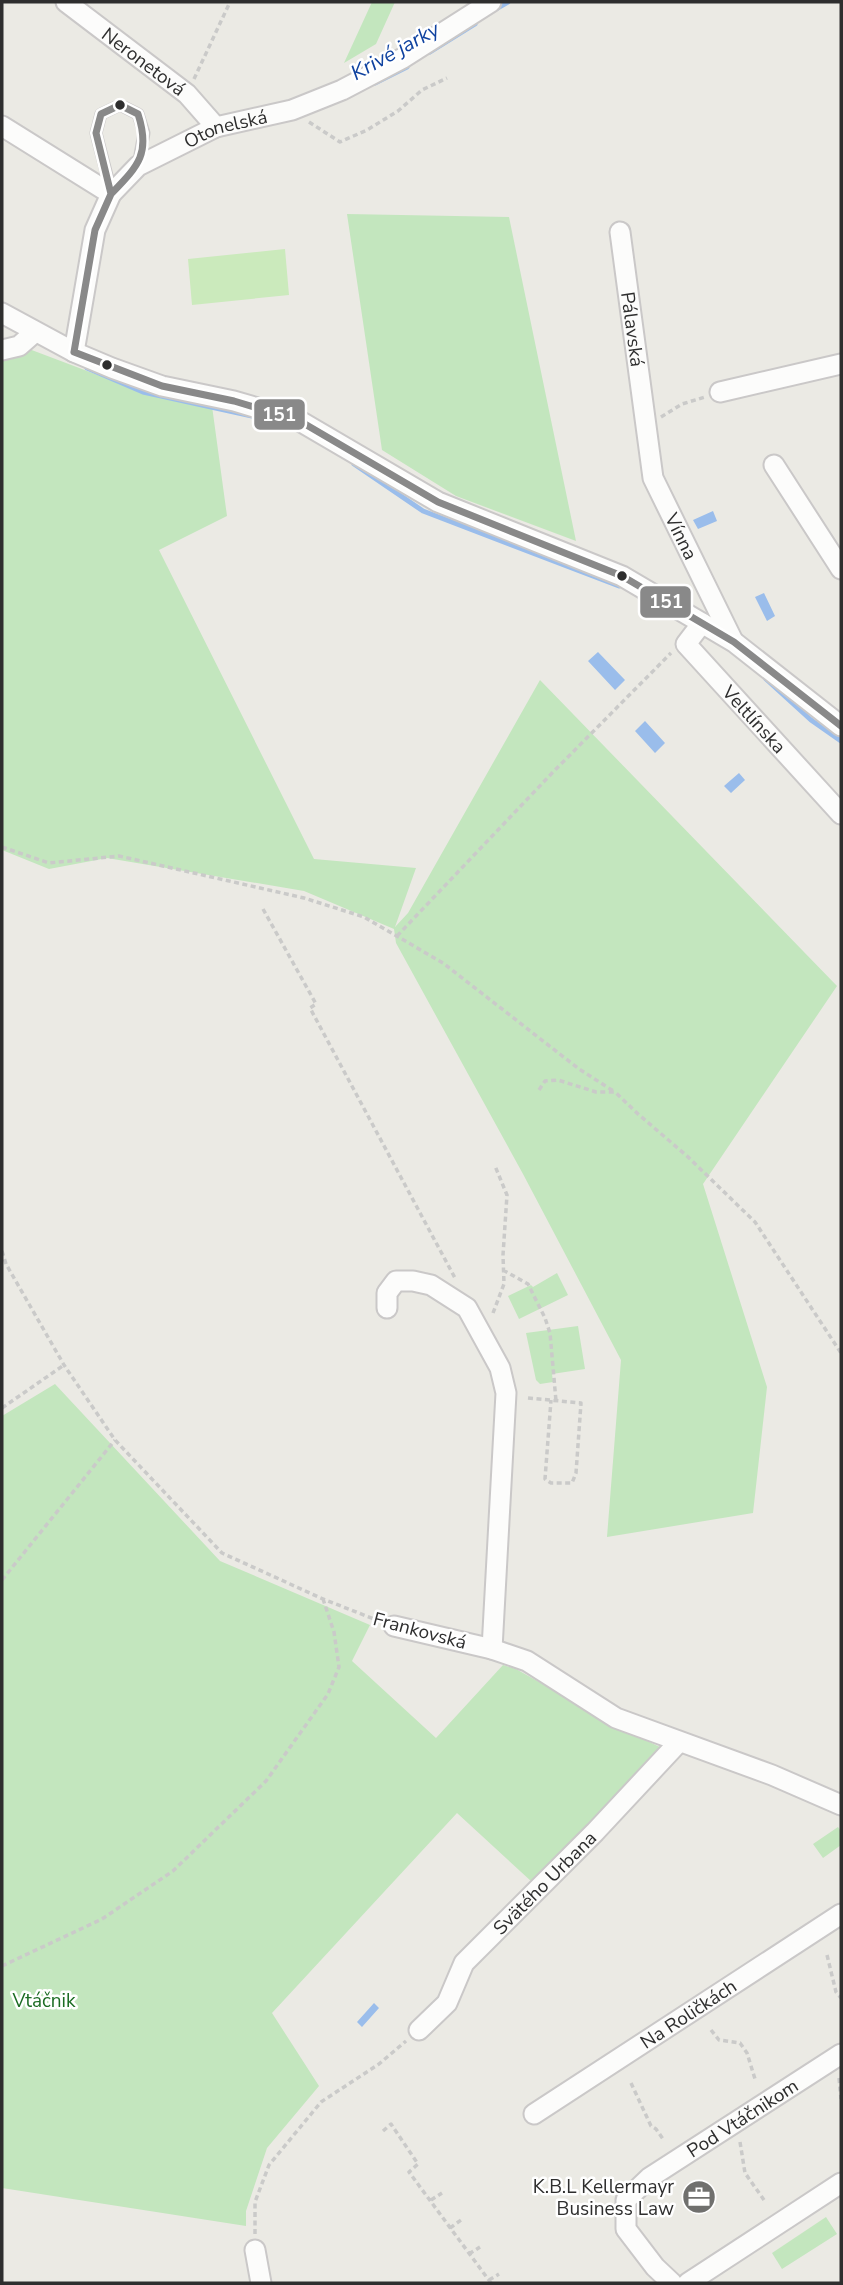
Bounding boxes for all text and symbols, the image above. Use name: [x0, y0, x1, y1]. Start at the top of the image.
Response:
water label: Krivé jarky: [346, 15, 445, 87]
street label: Neronetová: [96, 22, 191, 102]
unlabelled marker: [113, 98, 127, 112]
street label: Otonelská: [180, 104, 270, 155]
street label: Pálavská: [614, 290, 650, 368]
unlabelled marker: [100, 358, 114, 372]
line badge: 151: [253, 398, 306, 431]
text: 151: [262, 402, 296, 428]
street label: Vínna: [658, 508, 703, 564]
unlabelled marker: [615, 569, 629, 583]
line badge: 151: [639, 585, 692, 619]
text: 151: [649, 589, 683, 615]
street label: Veltlínska: [715, 679, 792, 759]
street label: Frankovská: [370, 1606, 469, 1656]
street label: Svätého Urbana: [487, 1826, 603, 1941]
street label: Na Roličkách: [636, 1973, 742, 2055]
park label: Vtáčnik: [11, 1988, 76, 2014]
street label: Pod Vtáčnikom: [682, 2073, 804, 2164]
place label: K.B.L Kellermayr Business Law: [533, 2174, 674, 2222]
office icon: K.B.L Kellermayr Business Law: [680, 2178, 718, 2216]

